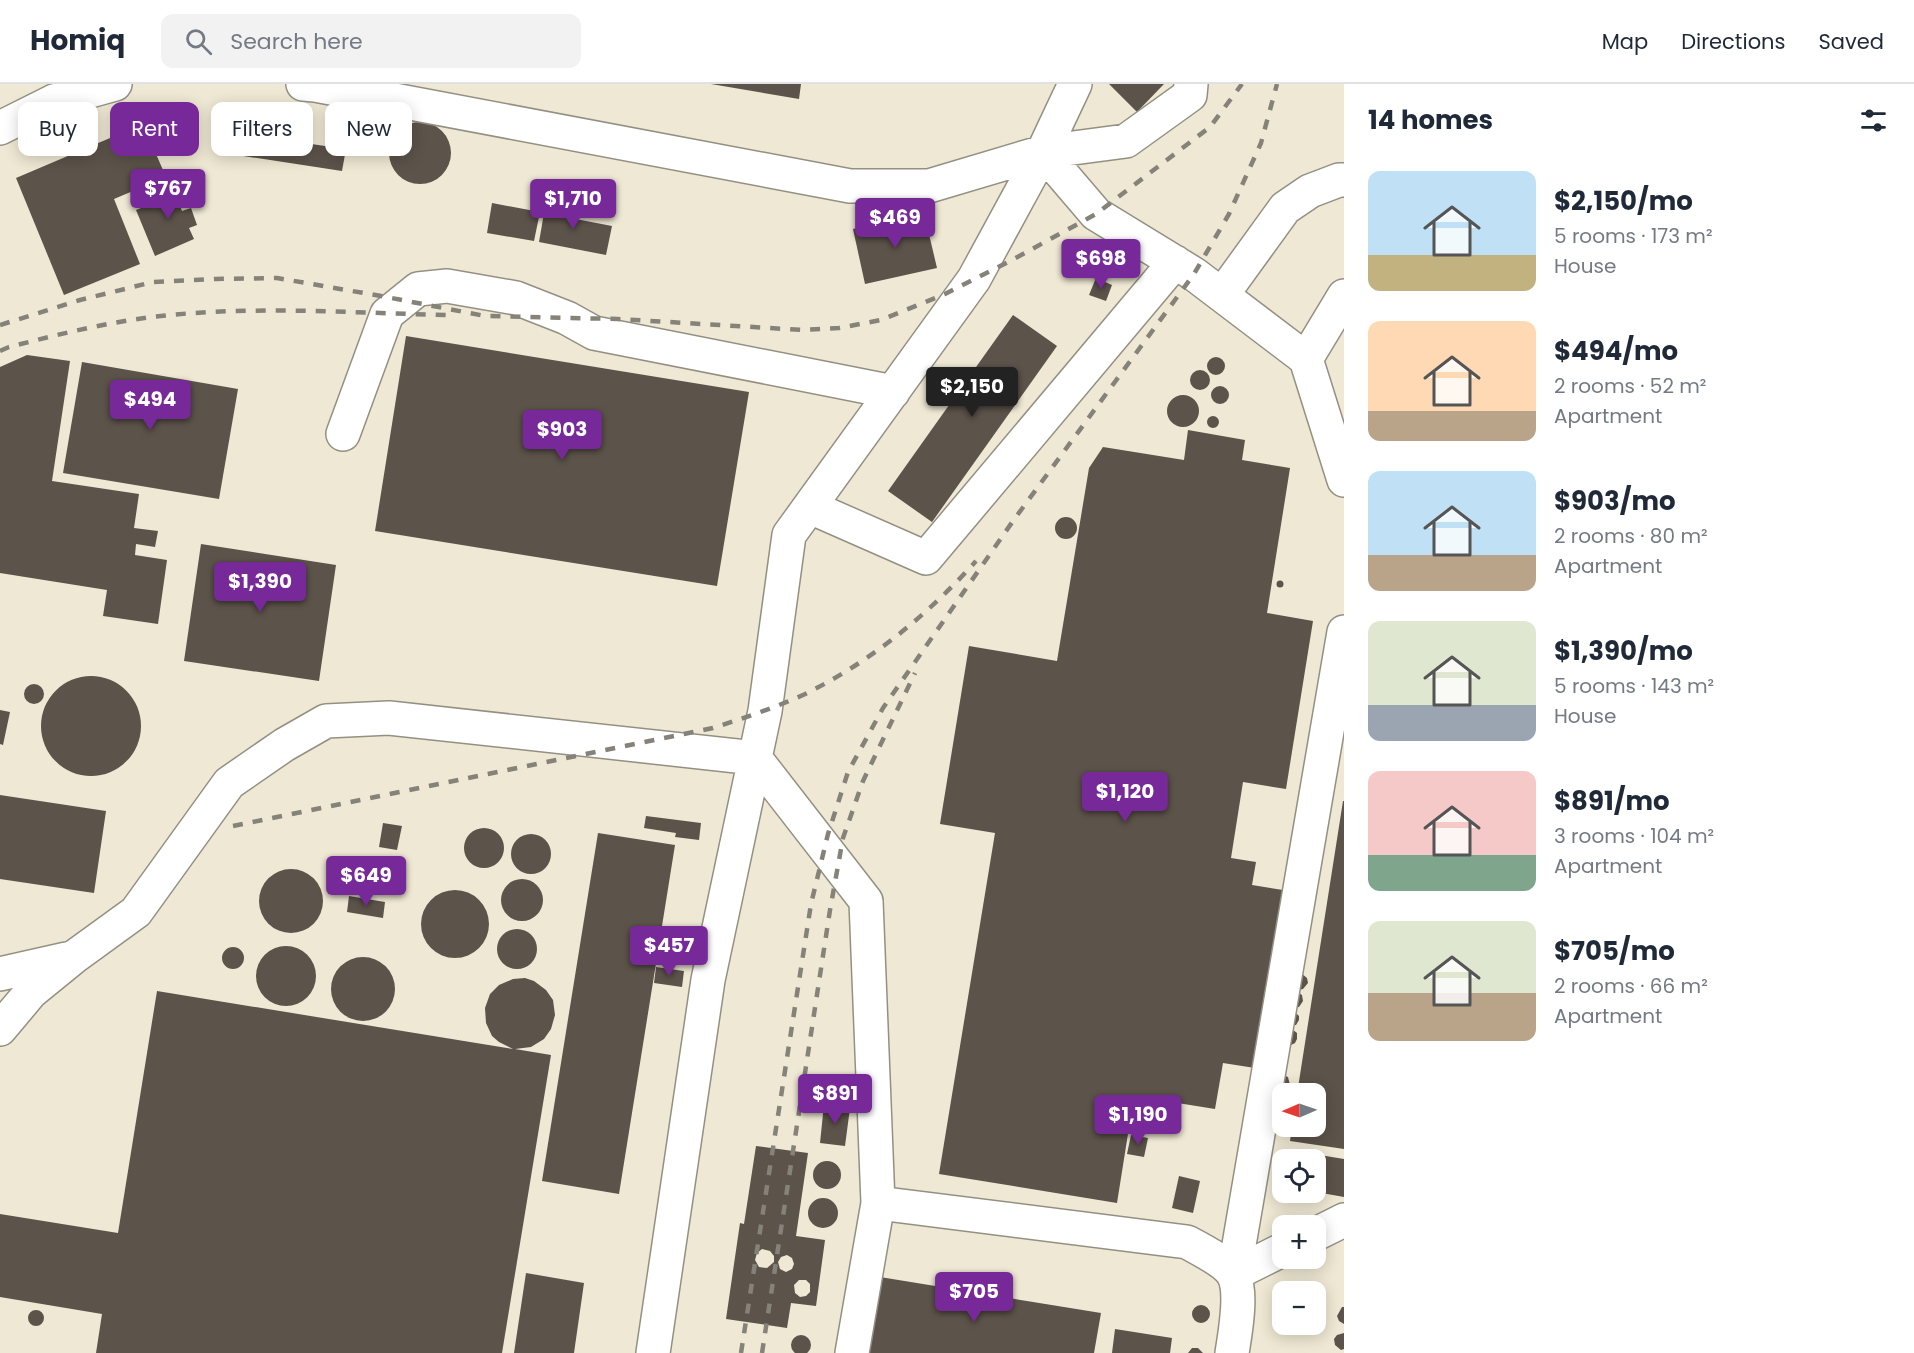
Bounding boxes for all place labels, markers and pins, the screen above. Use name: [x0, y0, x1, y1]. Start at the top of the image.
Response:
pin: $767: [132, 169, 204, 220]
pin: $1,710: [524, 179, 622, 230]
pin: $469: [859, 198, 931, 249]
pin: $698: [1065, 239, 1137, 290]
pin: $2,150: [923, 367, 1021, 418]
pin: $494: [114, 380, 186, 431]
pin: $903: [526, 410, 598, 461]
pin: $1,390: [211, 562, 309, 613]
pin: $1,120: [1076, 772, 1174, 823]
pin: $649: [330, 856, 402, 907]
pin: $457: [633, 926, 705, 977]
pin: $891: [799, 1074, 871, 1125]
pin: $1,190: [1089, 1095, 1187, 1146]
pin: $705: [938, 1272, 1010, 1323]

